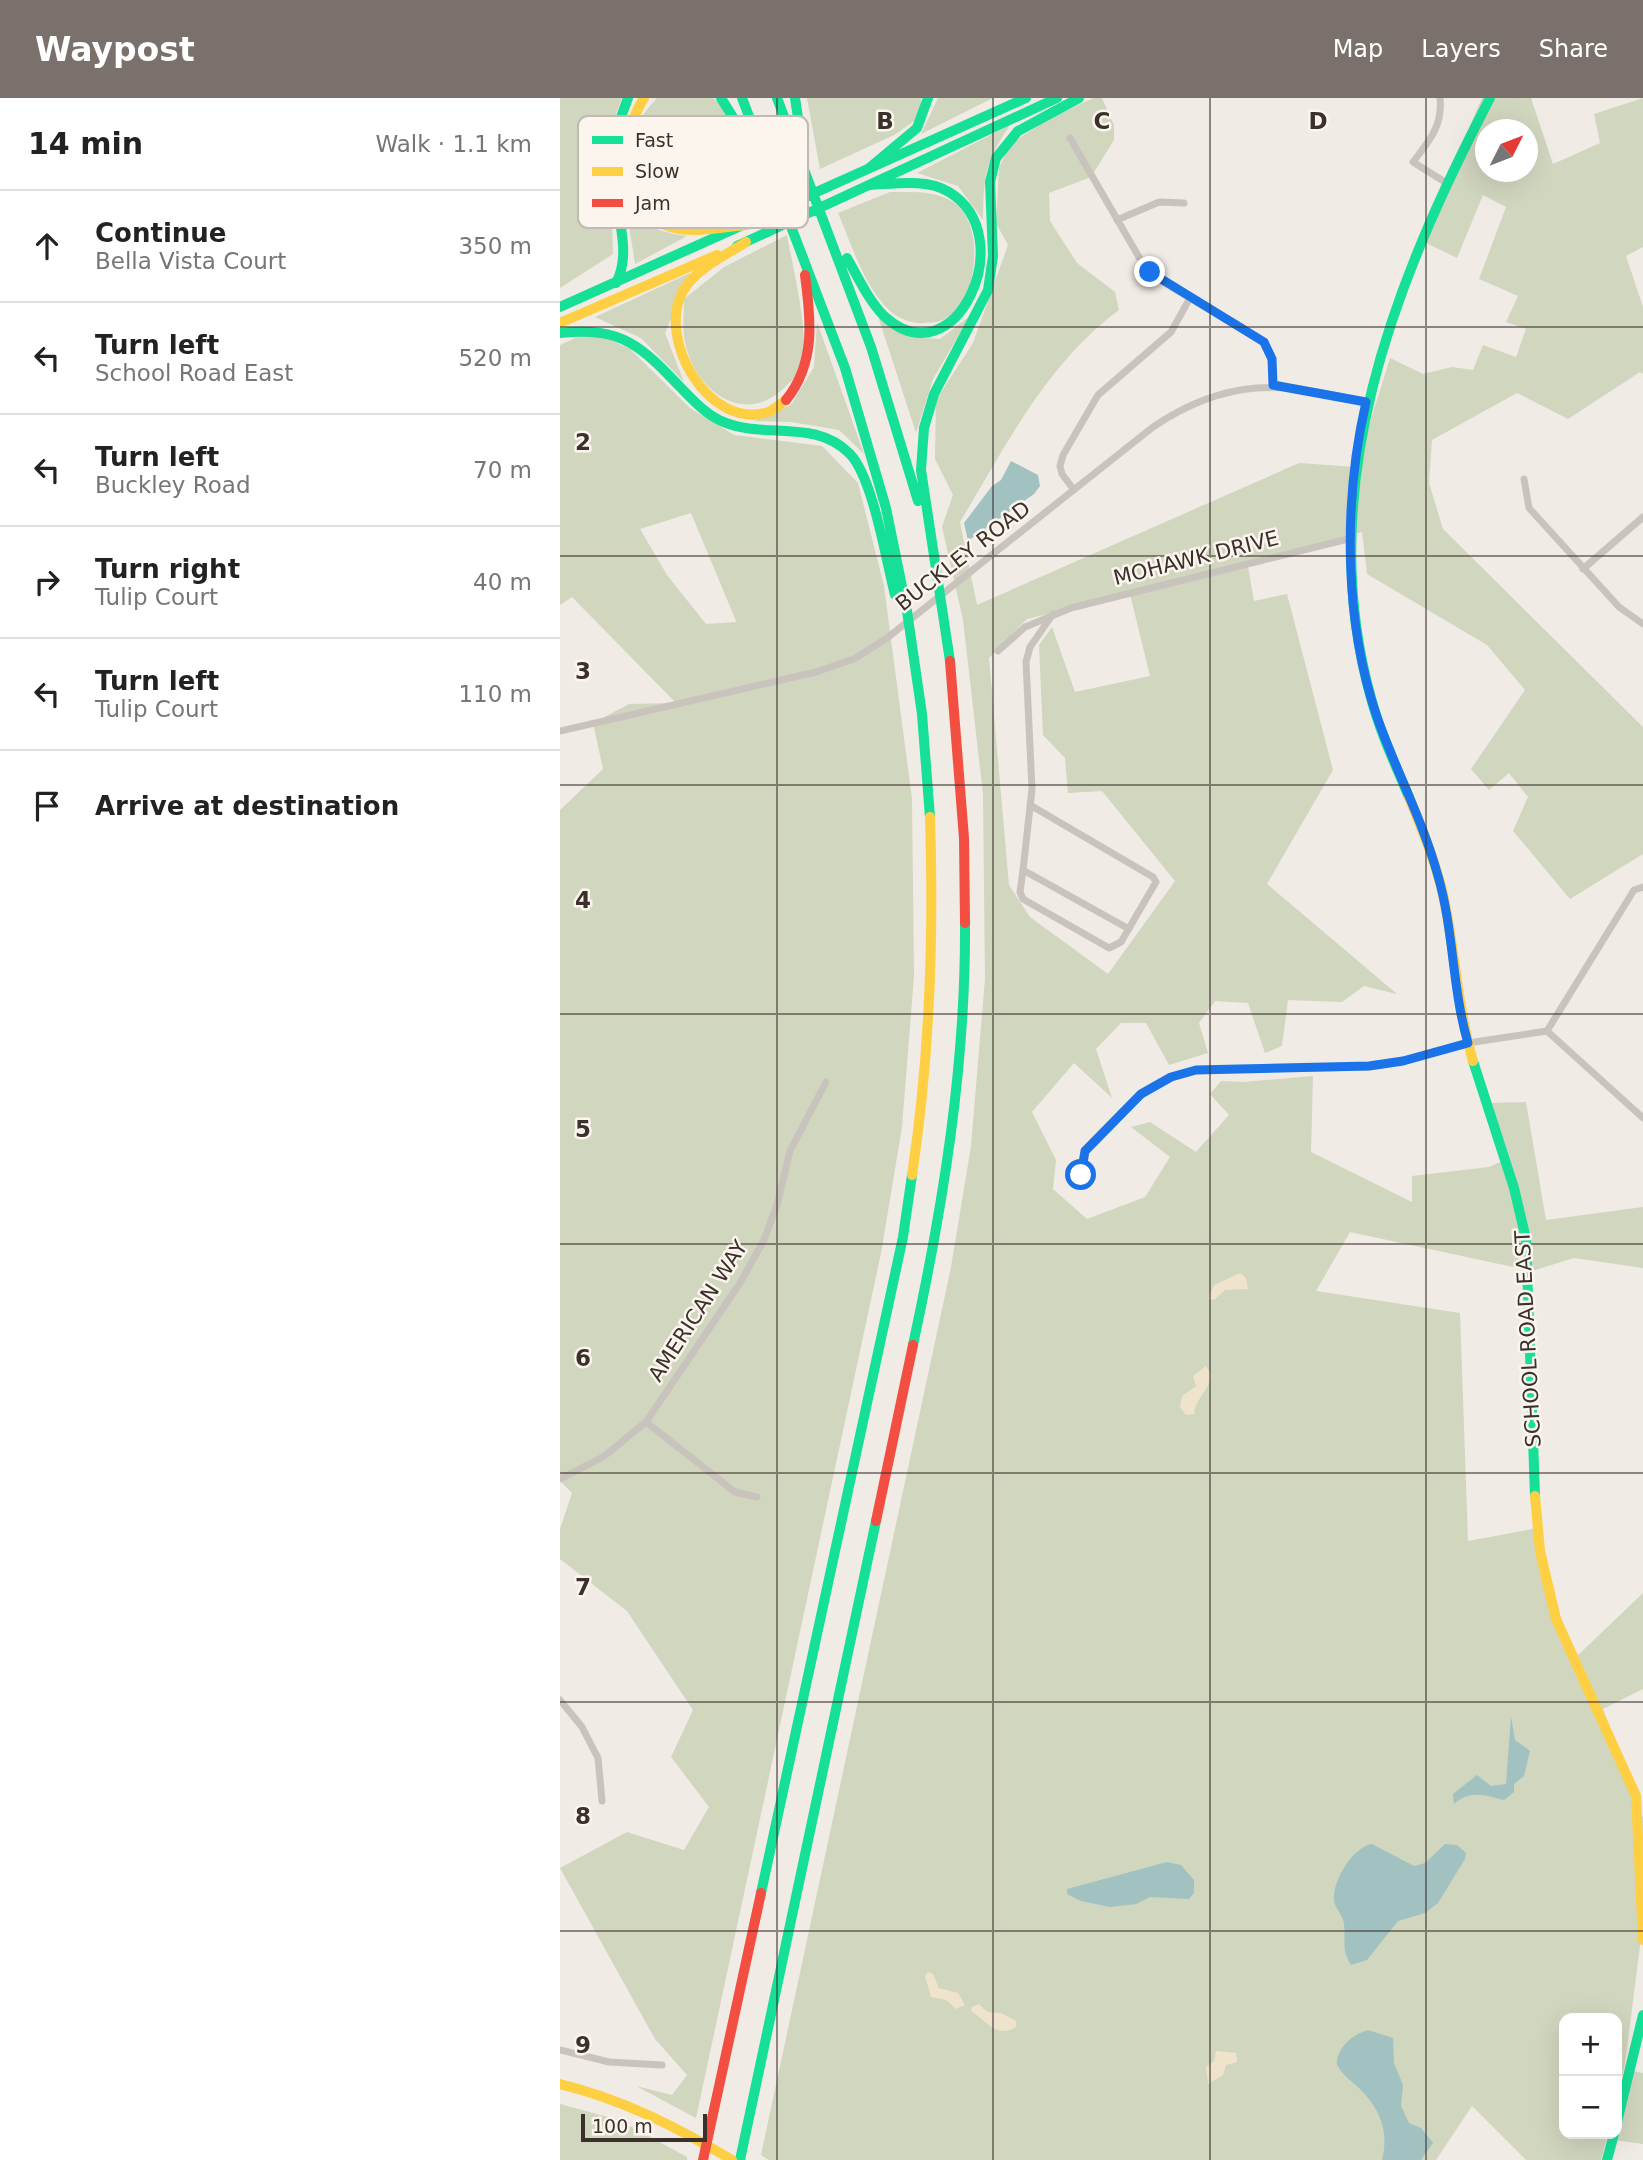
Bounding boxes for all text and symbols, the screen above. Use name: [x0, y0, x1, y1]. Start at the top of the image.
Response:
text: Waypost: [35, 30, 195, 69]
text: Map: [1333, 35, 1383, 63]
text: Layers: [1421, 35, 1501, 63]
text: Share: [1539, 35, 1608, 63]
text: B: [876, 108, 894, 134]
text: C: [1094, 108, 1110, 134]
text: D: [1308, 108, 1328, 134]
legend: [578, 116, 808, 228]
north arrow: [1475, 119, 1538, 182]
text: 14 min: [28, 126, 143, 161]
text: Fast: [635, 129, 673, 151]
text: Walk · 1.1 km: [375, 131, 532, 157]
text: Slow: [635, 160, 680, 182]
text: Jam: [634, 192, 671, 214]
text: Continue: [95, 218, 226, 248]
icon: ahead: [28, 227, 66, 265]
text: 350 m: [458, 233, 532, 259]
text: Bella Vista Court: [95, 248, 286, 274]
route end: [1134, 256, 1165, 287]
text: Turn left: [95, 330, 219, 360]
icon: left: [28, 339, 66, 377]
text: 520 m: [458, 345, 532, 371]
text: School Road East: [95, 360, 293, 386]
text: 2: [575, 429, 591, 455]
text: Turn left: [95, 442, 219, 472]
icon: left: [28, 451, 66, 489]
text: 70 m: [473, 457, 532, 483]
text: Buckley Road: [95, 472, 251, 498]
street label: BUCKLEY ROAD: [891, 496, 1035, 616]
street label: MOHAWK DRIVE: [1111, 526, 1281, 590]
text: Turn right: [95, 554, 240, 584]
icon: right: [28, 563, 66, 601]
text: 40 m: [473, 569, 532, 595]
text: Tulip Court: [95, 584, 218, 610]
text: 3: [575, 658, 591, 684]
text: Turn left: [95, 666, 219, 696]
icon: left: [28, 675, 66, 713]
text: 110 m: [458, 681, 532, 707]
text: Tulip Court: [95, 696, 218, 722]
icon: arrive: [28, 787, 66, 825]
text: Arrive at destination: [95, 791, 399, 821]
text: 4: [575, 887, 591, 913]
text: 5: [575, 1116, 591, 1142]
route start: [1065, 1159, 1096, 1190]
street label: SCHOOL ROAD EAST: [1510, 1230, 1546, 1448]
street label: AMERICAN WAY: [644, 1236, 753, 1386]
text: 6: [575, 1345, 591, 1371]
text: 7: [575, 1574, 591, 1600]
text: 8: [575, 1803, 591, 1829]
map controls: [1559, 2013, 1622, 2139]
button: +: [1559, 2013, 1622, 2076]
text: 9: [575, 2032, 591, 2058]
button: −: [1559, 2076, 1622, 2139]
scale bar: [581, 2111, 707, 2143]
text: 100 m: [592, 2115, 653, 2137]

